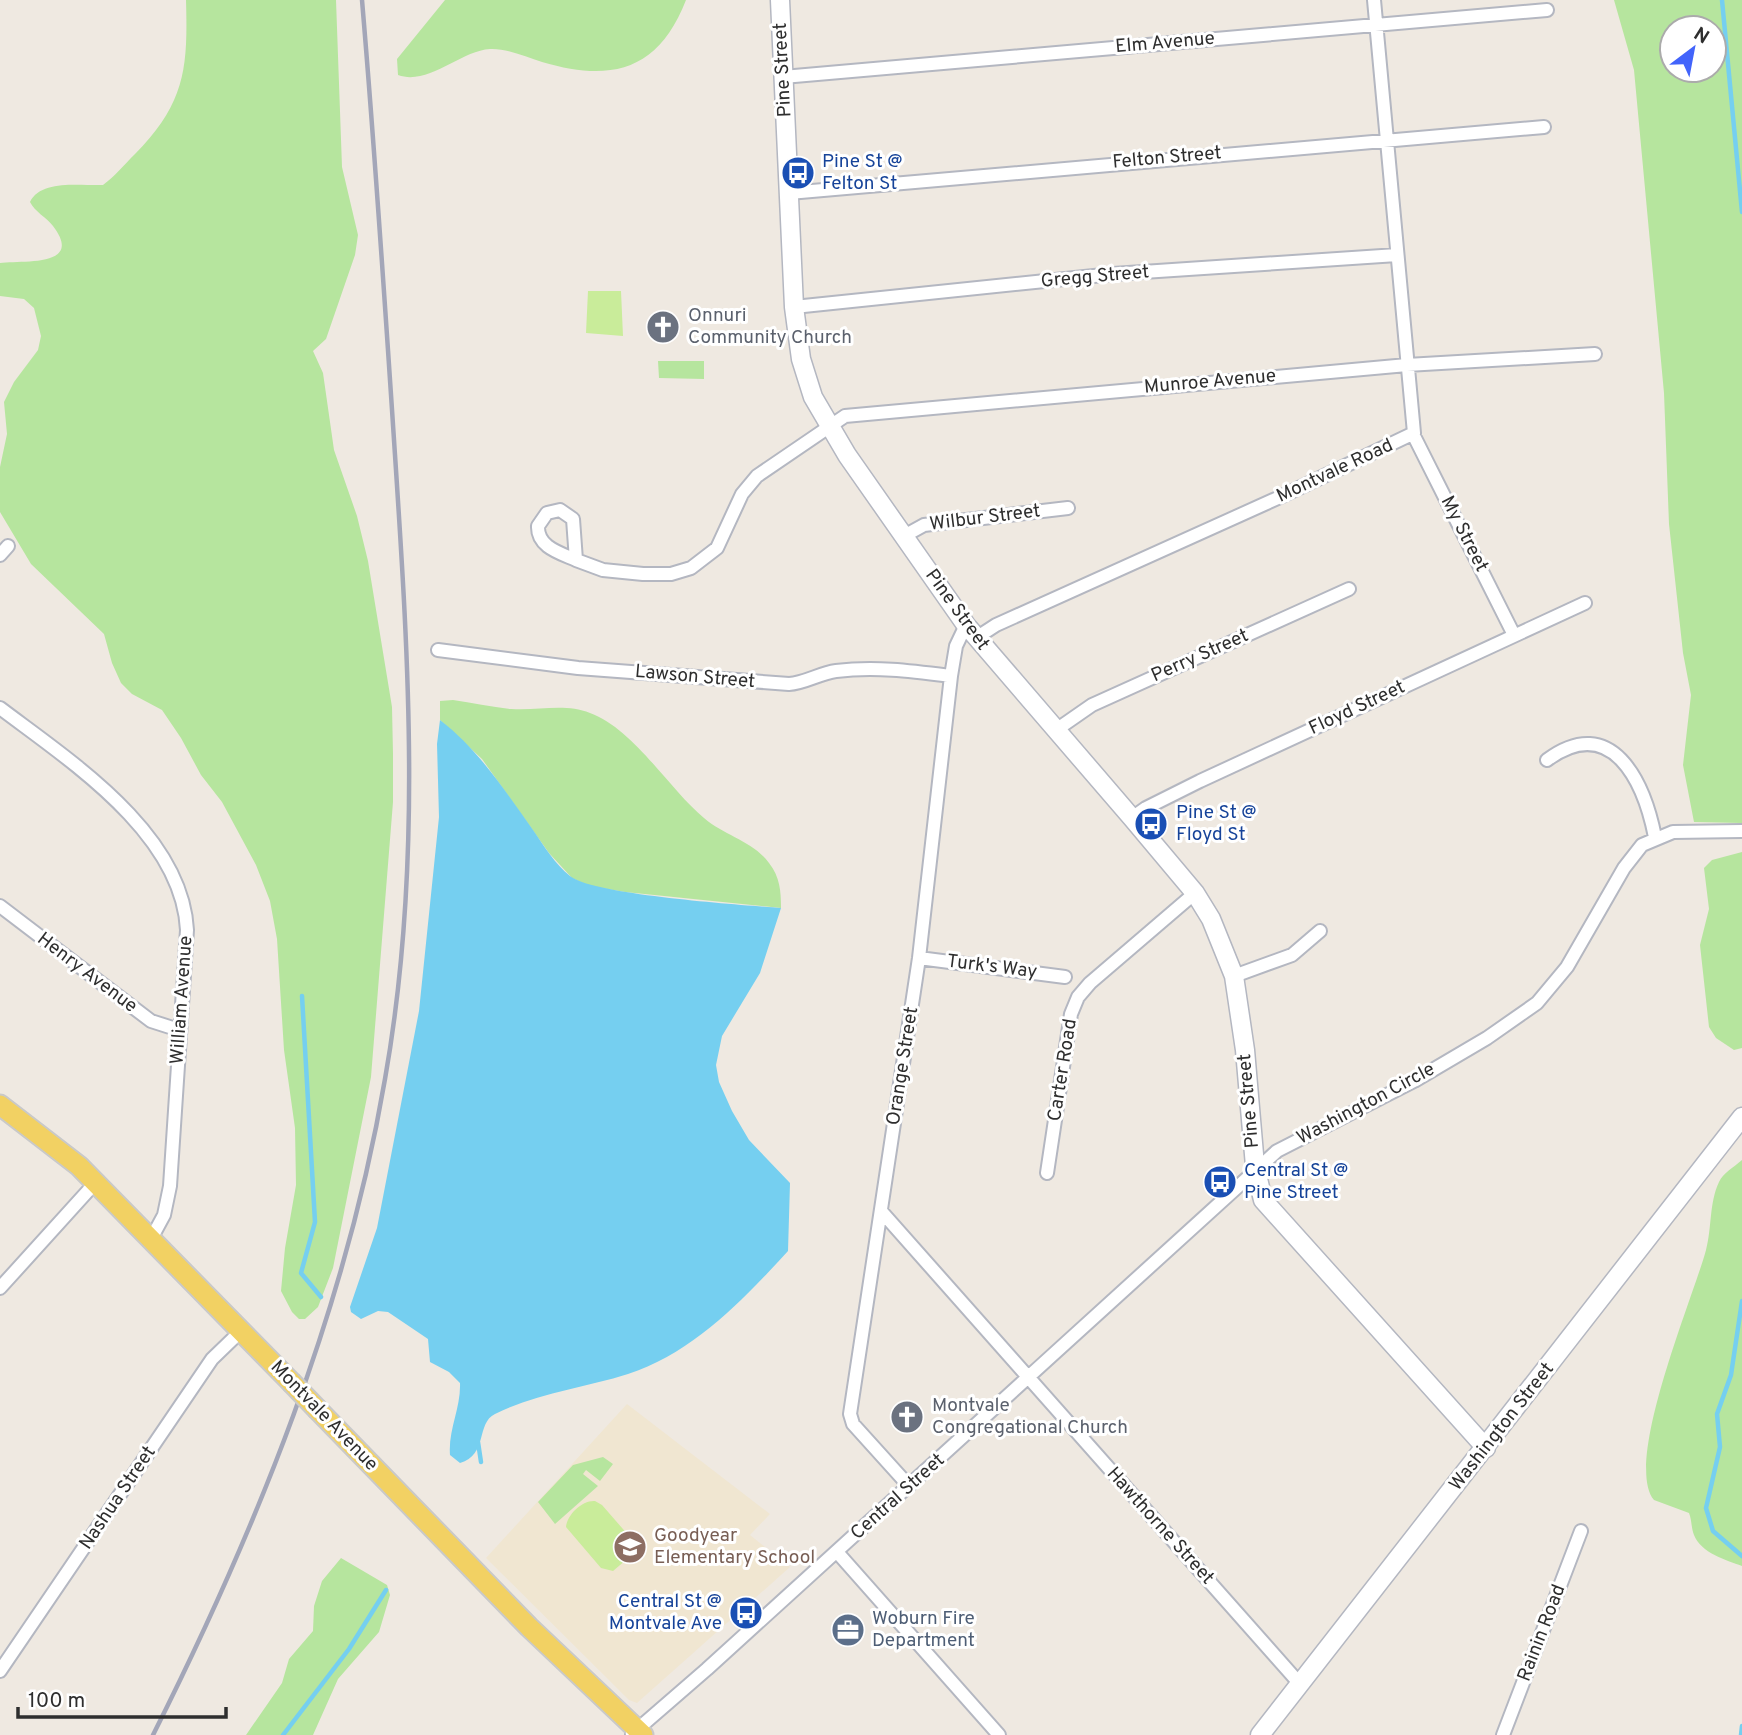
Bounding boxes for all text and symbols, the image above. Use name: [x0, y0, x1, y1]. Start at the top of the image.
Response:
north arrow: [1658, 14, 1728, 84]
street label: Pine Street: [769, 22, 797, 118]
text: N: [1689, 22, 1713, 50]
street label: Elm Avenue: [1114, 27, 1216, 59]
street label: Felton Street: [1111, 141, 1223, 175]
place label: Pine St @ Felton St: [822, 150, 903, 196]
bus stop icon: Pine St @ Felton St: [779, 154, 817, 192]
street label: Gregg Street: [1040, 260, 1150, 294]
place label: Onnuri Community Church: [688, 304, 852, 350]
church icon: Onnuri Community Church: [644, 308, 682, 346]
street label: Munroe Avenue: [1143, 364, 1277, 400]
street label: Montvale Road: [1273, 433, 1397, 509]
street label: My Street: [1435, 492, 1493, 576]
street label: Wilbur Street: [928, 499, 1042, 537]
street label: Pine Street: [919, 565, 995, 655]
street label: Perry Street: [1148, 624, 1252, 688]
street label: Lawson Street: [634, 660, 756, 694]
street label: Floyd Street: [1305, 675, 1409, 741]
place label: Pine St @ Floyd St: [1176, 801, 1257, 847]
bus stop icon: Pine St @ Floyd St: [1132, 805, 1170, 843]
street label: Henry Avenue: [32, 927, 142, 1019]
street label: William Avenue: [166, 935, 198, 1065]
street label: Turk's Way: [945, 950, 1039, 984]
street label: Orange Street: [882, 1005, 924, 1127]
street label: Carter Road: [1043, 1017, 1083, 1123]
street label: Pine Street: [1233, 1053, 1265, 1149]
street label: Washington Circle: [1293, 1057, 1439, 1151]
place label: Central St @ Pine Street: [1244, 1159, 1348, 1205]
bus stop icon: Central St @ Pine Street: [1201, 1163, 1239, 1201]
street label: Montvale Avenue: [265, 1356, 383, 1476]
street label: Washington Street: [1444, 1358, 1560, 1496]
place label: Montvale Congregational Church: [932, 1394, 1128, 1440]
church icon: Montvale Congregational Church: [888, 1398, 926, 1436]
street label: Nashua Street: [74, 1442, 162, 1554]
street label: Central Street: [846, 1448, 950, 1546]
street label: Hawthorne Street: [1101, 1462, 1219, 1590]
place label: Goodyear Elementary School: [654, 1524, 815, 1570]
school or university icon: Goodyear Elementary School: [611, 1528, 649, 1566]
street label: Rainin Road: [1513, 1581, 1571, 1685]
place label: Central St @ Montvale Ave: [609, 1590, 722, 1636]
bus stop icon: Central St @ Montvale Ave: [727, 1594, 765, 1632]
place label: Woburn Fire Department: [872, 1607, 975, 1653]
office icon: Woburn Fire Department: [829, 1611, 867, 1649]
scale bar: [18, 1676, 226, 1720]
text: 100 m: [28, 1688, 85, 1715]

